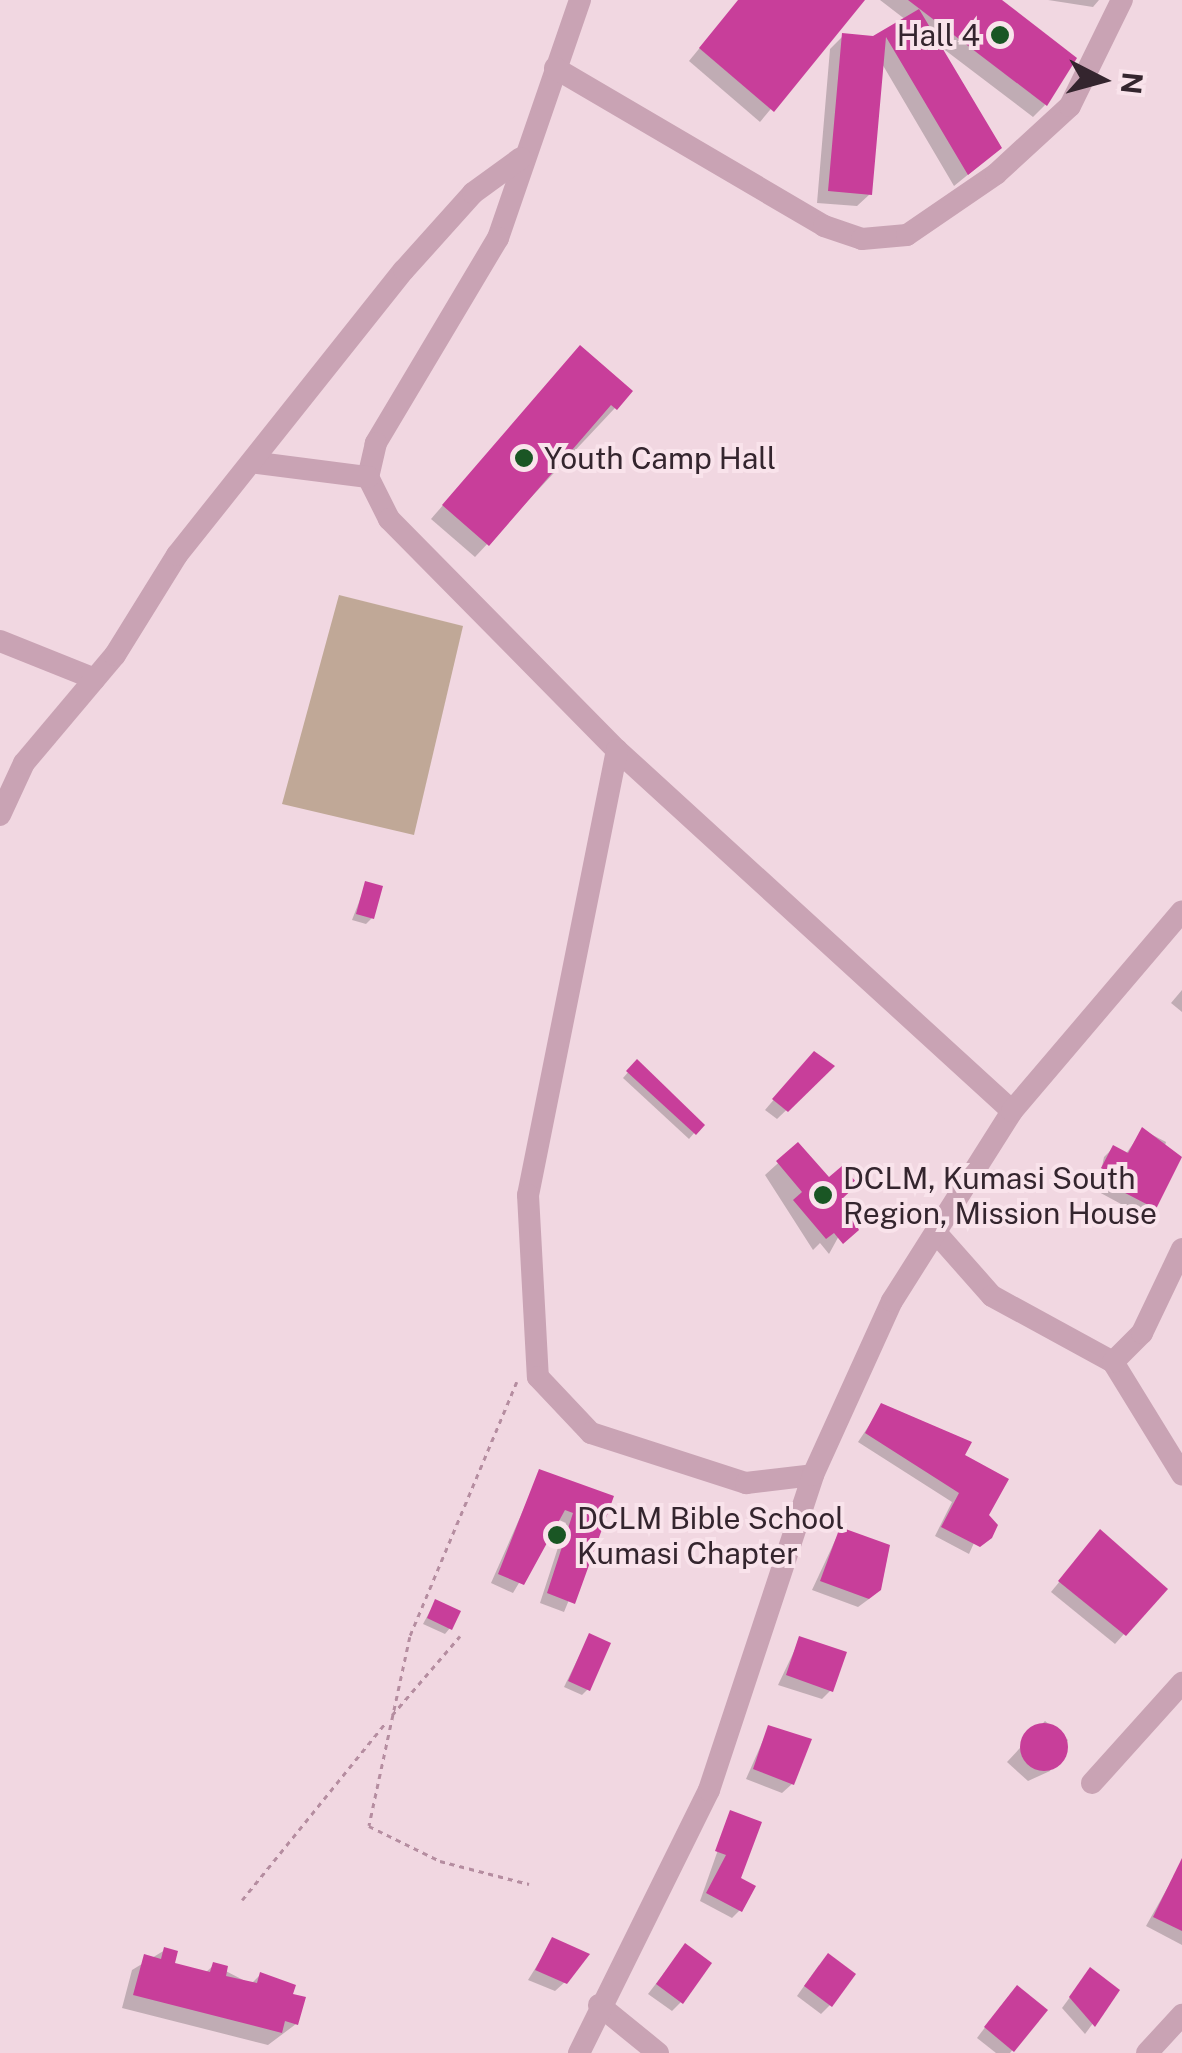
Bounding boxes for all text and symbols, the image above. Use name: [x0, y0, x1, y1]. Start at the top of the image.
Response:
place label: Hall 4: [897, 17, 980, 53]
marker: Hall 4: [989, 24, 1011, 46]
north arrow: [1052, 30, 1152, 130]
text: N: [1115, 71, 1150, 96]
place label: Youth Camp Hall: [544, 440, 776, 476]
marker: Youth Camp Hall: [513, 447, 535, 469]
place label: DCLM, Kumasi South Region, Mission House: [843, 1160, 1157, 1230]
marker: DCLM, Kumasi South Region, Mission House: [812, 1184, 834, 1206]
place label: DCLM Bible School Kumasi Chapter: [577, 1500, 844, 1570]
marker: DCLM Bible School Kumasi Chapter: [546, 1524, 568, 1546]

